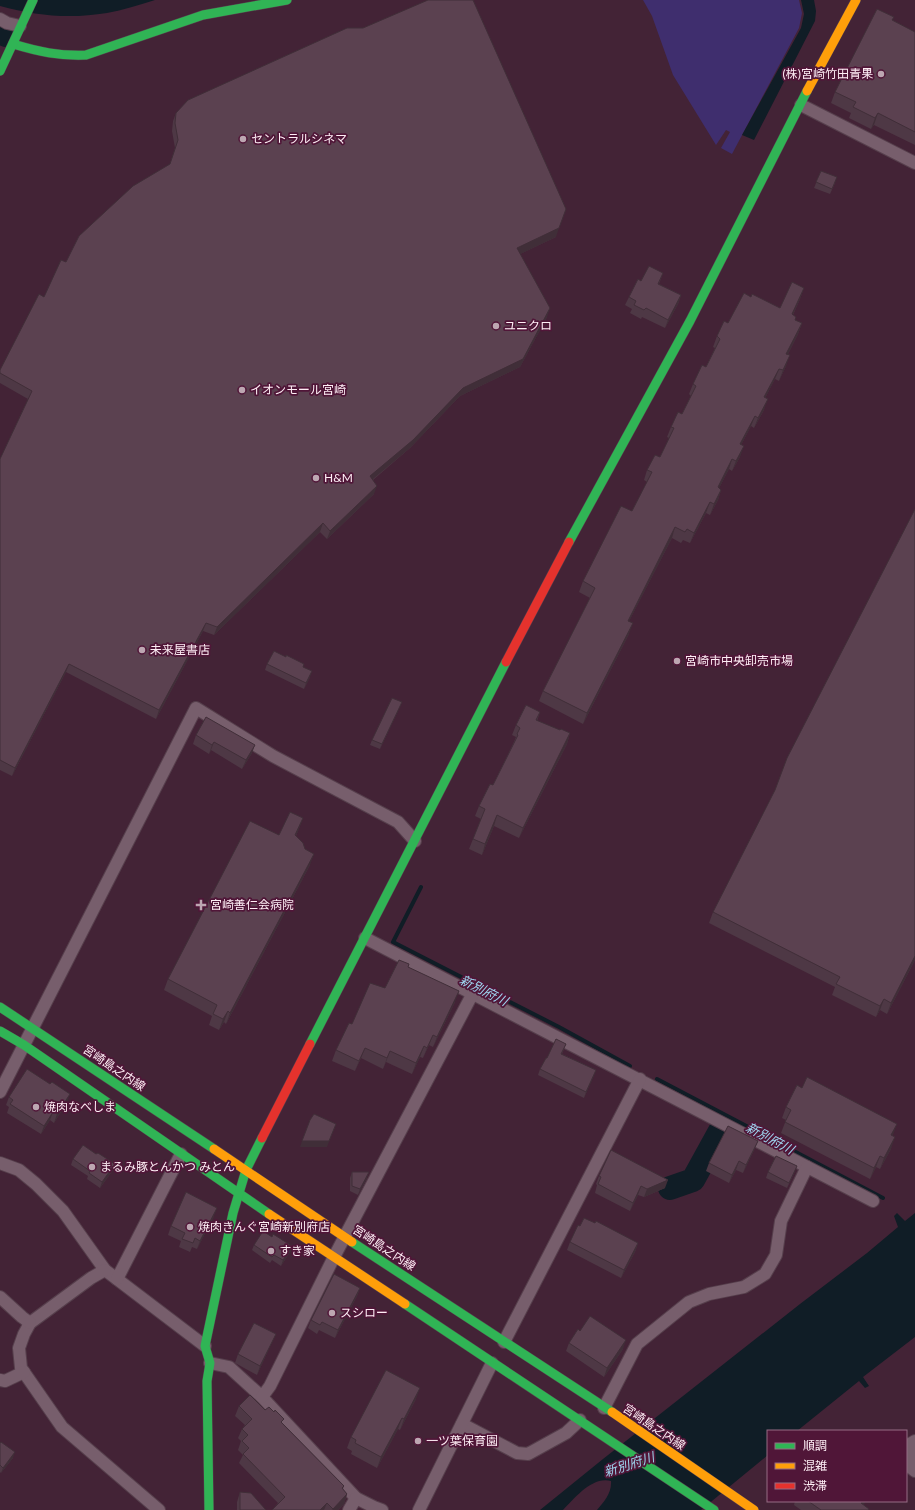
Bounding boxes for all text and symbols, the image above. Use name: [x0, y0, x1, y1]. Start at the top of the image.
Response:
place label: (株)宮崎竹田青果: [783, 66, 873, 81]
marker: (株)宮崎竹田青果: [876, 69, 886, 79]
place label: セントラルシネマ: [251, 131, 347, 146]
marker: セントラルシネマ: [238, 134, 248, 144]
place label: ユニクロ: [504, 318, 552, 333]
marker: ユニクロ: [491, 321, 501, 331]
place label: イオンモール宮崎: [250, 382, 346, 397]
marker: イオンモール宮崎: [237, 385, 247, 395]
place label: H&M: [324, 470, 353, 485]
marker: H&M: [311, 473, 321, 483]
place label: 未来屋書店: [150, 642, 210, 657]
marker: 未来屋書店: [137, 645, 147, 655]
place label: 宮崎市中央卸売市場: [685, 653, 793, 668]
marker: 宮崎市中央卸売市場: [672, 656, 682, 666]
place label: 宮崎善仁会病院: [210, 897, 294, 912]
marker: 宮崎善仁会病院: [195, 899, 207, 911]
water label: 新別府川: [457, 971, 513, 1010]
street label: 宮崎島之内線: [80, 1041, 148, 1094]
place label: 焼肉なべしま: [44, 1099, 116, 1114]
marker: 焼肉なべしま: [31, 1102, 41, 1112]
water label: 新別府川: [743, 1119, 798, 1158]
place label: まるみ豚とんかつ みとん: [100, 1159, 235, 1174]
marker: まるみ豚とんかつ みとん: [87, 1162, 97, 1172]
place label: 焼肉きんぐ宮崎新別府店: [198, 1219, 330, 1234]
marker: 焼肉きんぐ宮崎新別府店: [185, 1222, 195, 1232]
street label: 宮崎島之内線: [350, 1222, 419, 1273]
place label: すき家: [279, 1243, 315, 1258]
marker: すき家: [266, 1246, 276, 1256]
place label: スシロー: [340, 1305, 388, 1320]
marker: スシロー: [327, 1308, 337, 1318]
street label: 宮崎島之内線: [620, 1400, 688, 1453]
legend: [767, 1430, 907, 1502]
place label: 一ツ葉保育園: [426, 1433, 498, 1448]
marker: 一ツ葉保育園: [413, 1436, 423, 1446]
text: 順調: [803, 1438, 827, 1453]
water label: 新別府川: [602, 1448, 658, 1480]
text: 混雑: [803, 1458, 827, 1473]
text: 渋滞: [803, 1478, 827, 1493]

